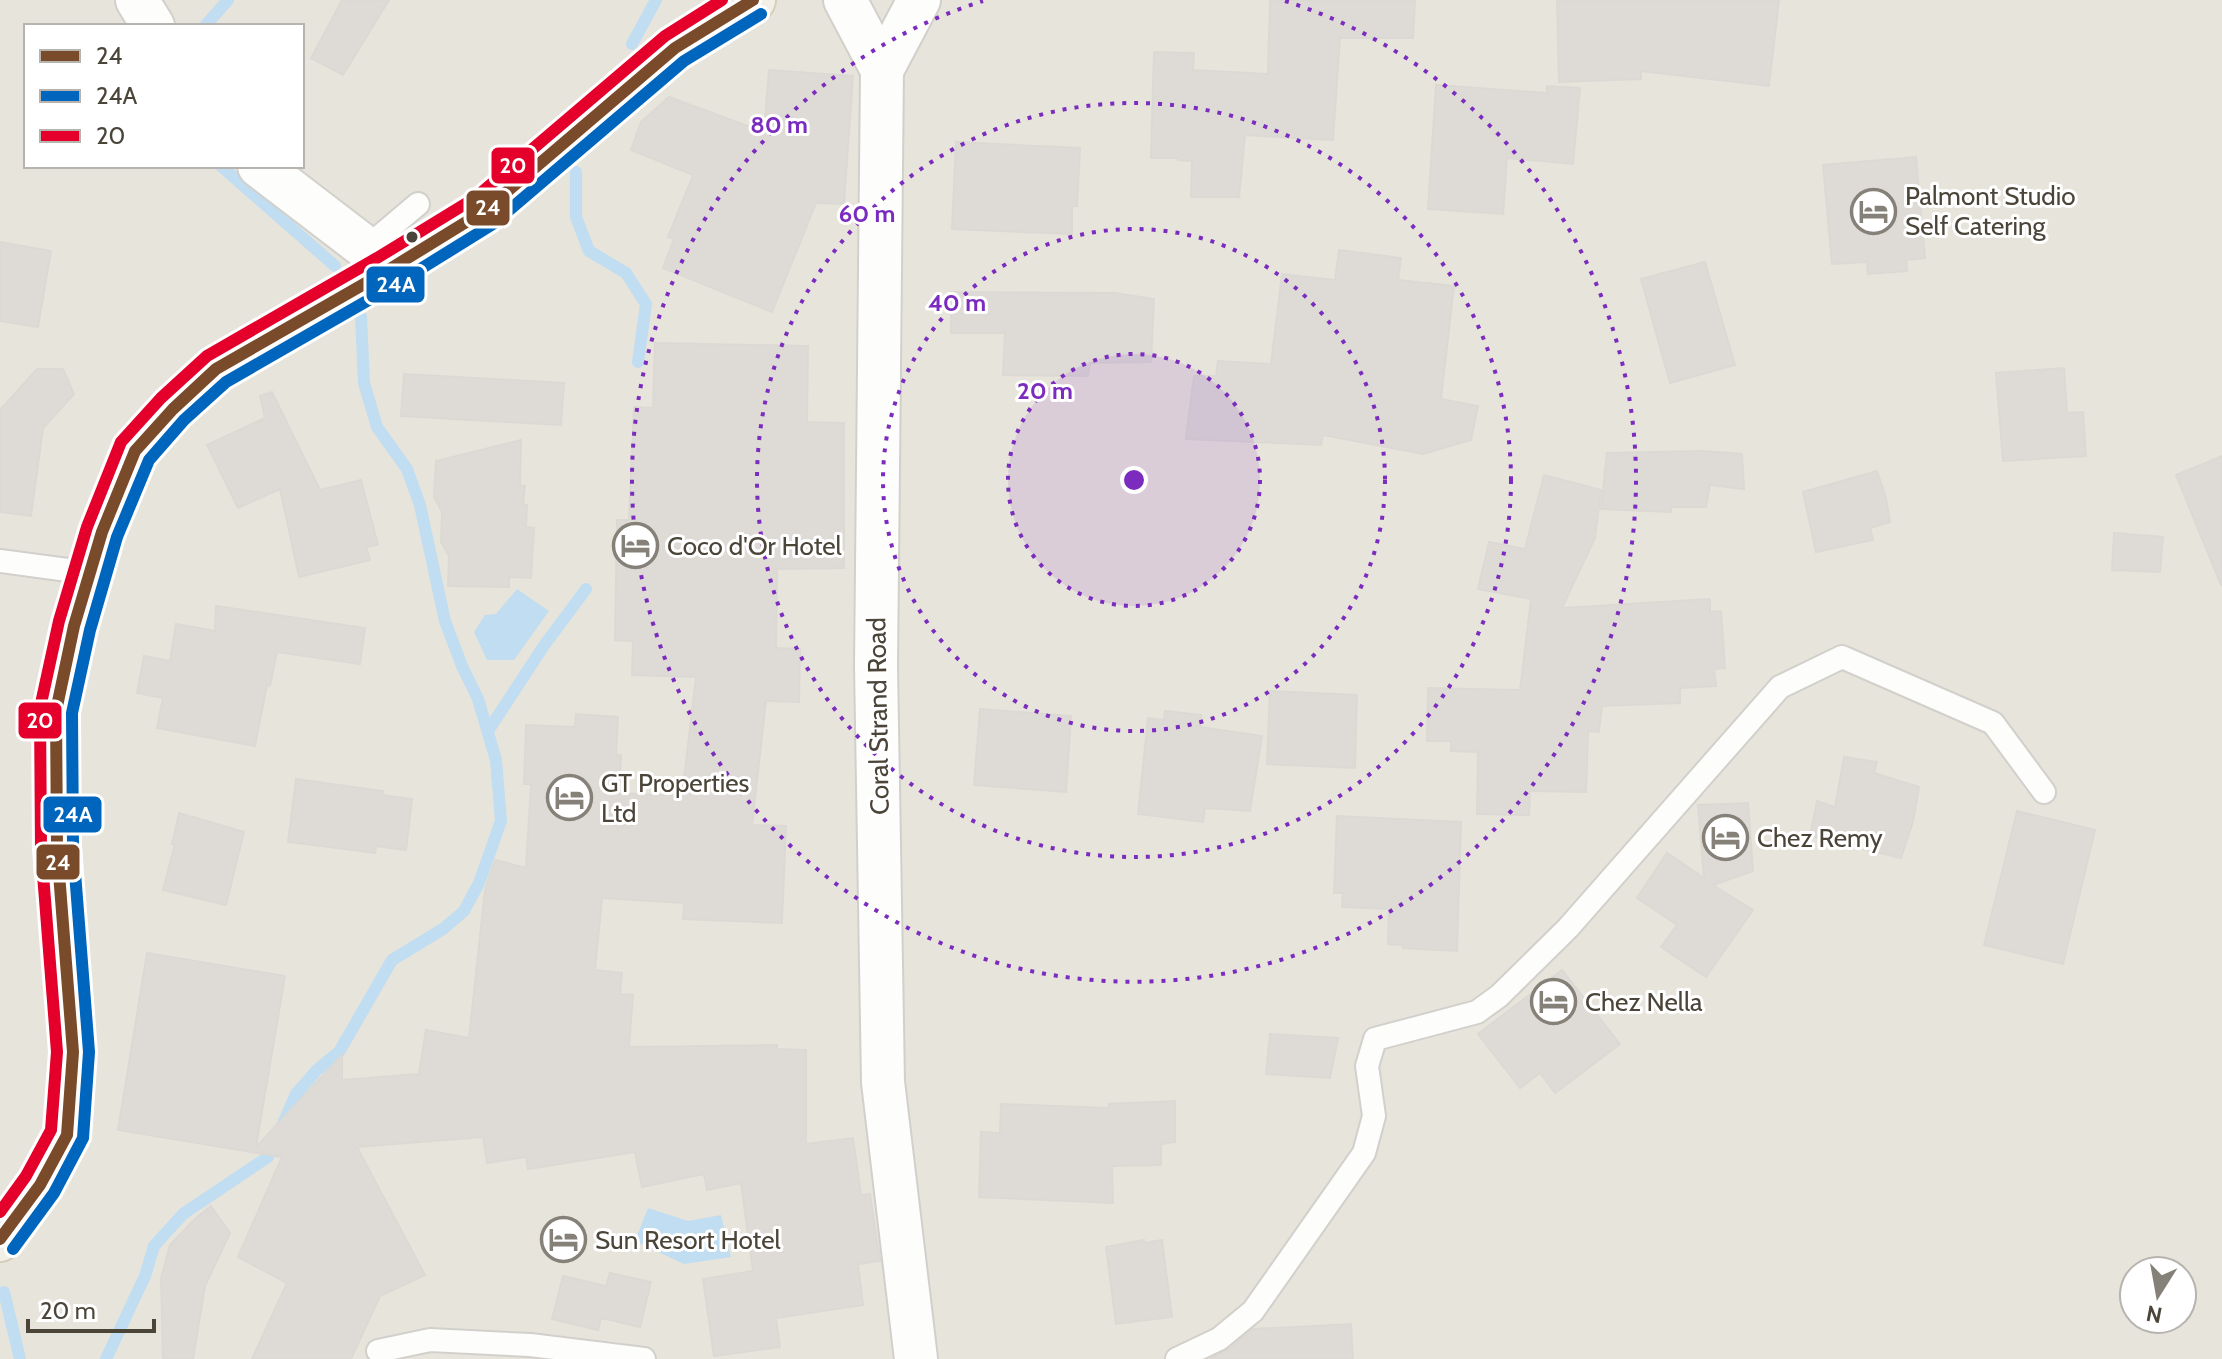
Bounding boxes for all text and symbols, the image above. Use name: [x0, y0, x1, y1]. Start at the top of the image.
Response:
legend: [24, 24, 304, 168]
text: 24: [96, 41, 123, 70]
text: 24A: [96, 81, 137, 110]
text: 80 m: [750, 110, 808, 139]
text: 20: [96, 121, 125, 150]
line badge: 20: [490, 146, 536, 185]
text: 20: [499, 152, 527, 179]
place label: Palmont Studio Self Catering: [1905, 180, 2076, 242]
hotel icon: Palmont Studio Self Catering: [1850, 187, 1898, 235]
line badge: 24: [465, 189, 511, 227]
text: 24: [475, 194, 501, 221]
text: 60 m: [839, 199, 895, 228]
unlabelled marker: [404, 229, 420, 245]
line badge: 24A: [365, 265, 426, 304]
text: 24A: [376, 271, 416, 298]
text: 40 m: [928, 288, 986, 317]
text: 20 m: [1017, 376, 1073, 405]
centre of rings: [1120, 466, 1148, 494]
hotel icon: Coco d'Or Hotel: [612, 522, 660, 570]
place label: Coco d'Or Hotel: [667, 530, 842, 562]
street label: Coral Strand Road: [860, 617, 896, 815]
line badge: 20: [17, 701, 63, 740]
text: 20: [26, 707, 54, 734]
place label: GT Properties Ltd: [601, 767, 749, 829]
hotel icon: GT Properties Ltd: [546, 774, 594, 822]
line badge: 24A: [42, 795, 103, 834]
text: 24A: [53, 801, 93, 828]
hotel icon: Chez Remy: [1702, 814, 1750, 862]
place label: Chez Remy: [1757, 822, 1883, 854]
line badge: 24: [35, 843, 81, 881]
text: 24: [45, 849, 71, 876]
hotel icon: Chez Nella: [1530, 978, 1578, 1026]
place label: Chez Nella: [1585, 986, 1703, 1018]
hotel icon: Sun Resort Hotel: [540, 1216, 588, 1264]
place label: Sun Resort Hotel: [595, 1224, 781, 1256]
north arrow: [2118, 1255, 2198, 1335]
scale bar: [28, 1283, 154, 1333]
text: 20 m: [40, 1296, 96, 1325]
text: N: [2144, 1299, 2164, 1329]

